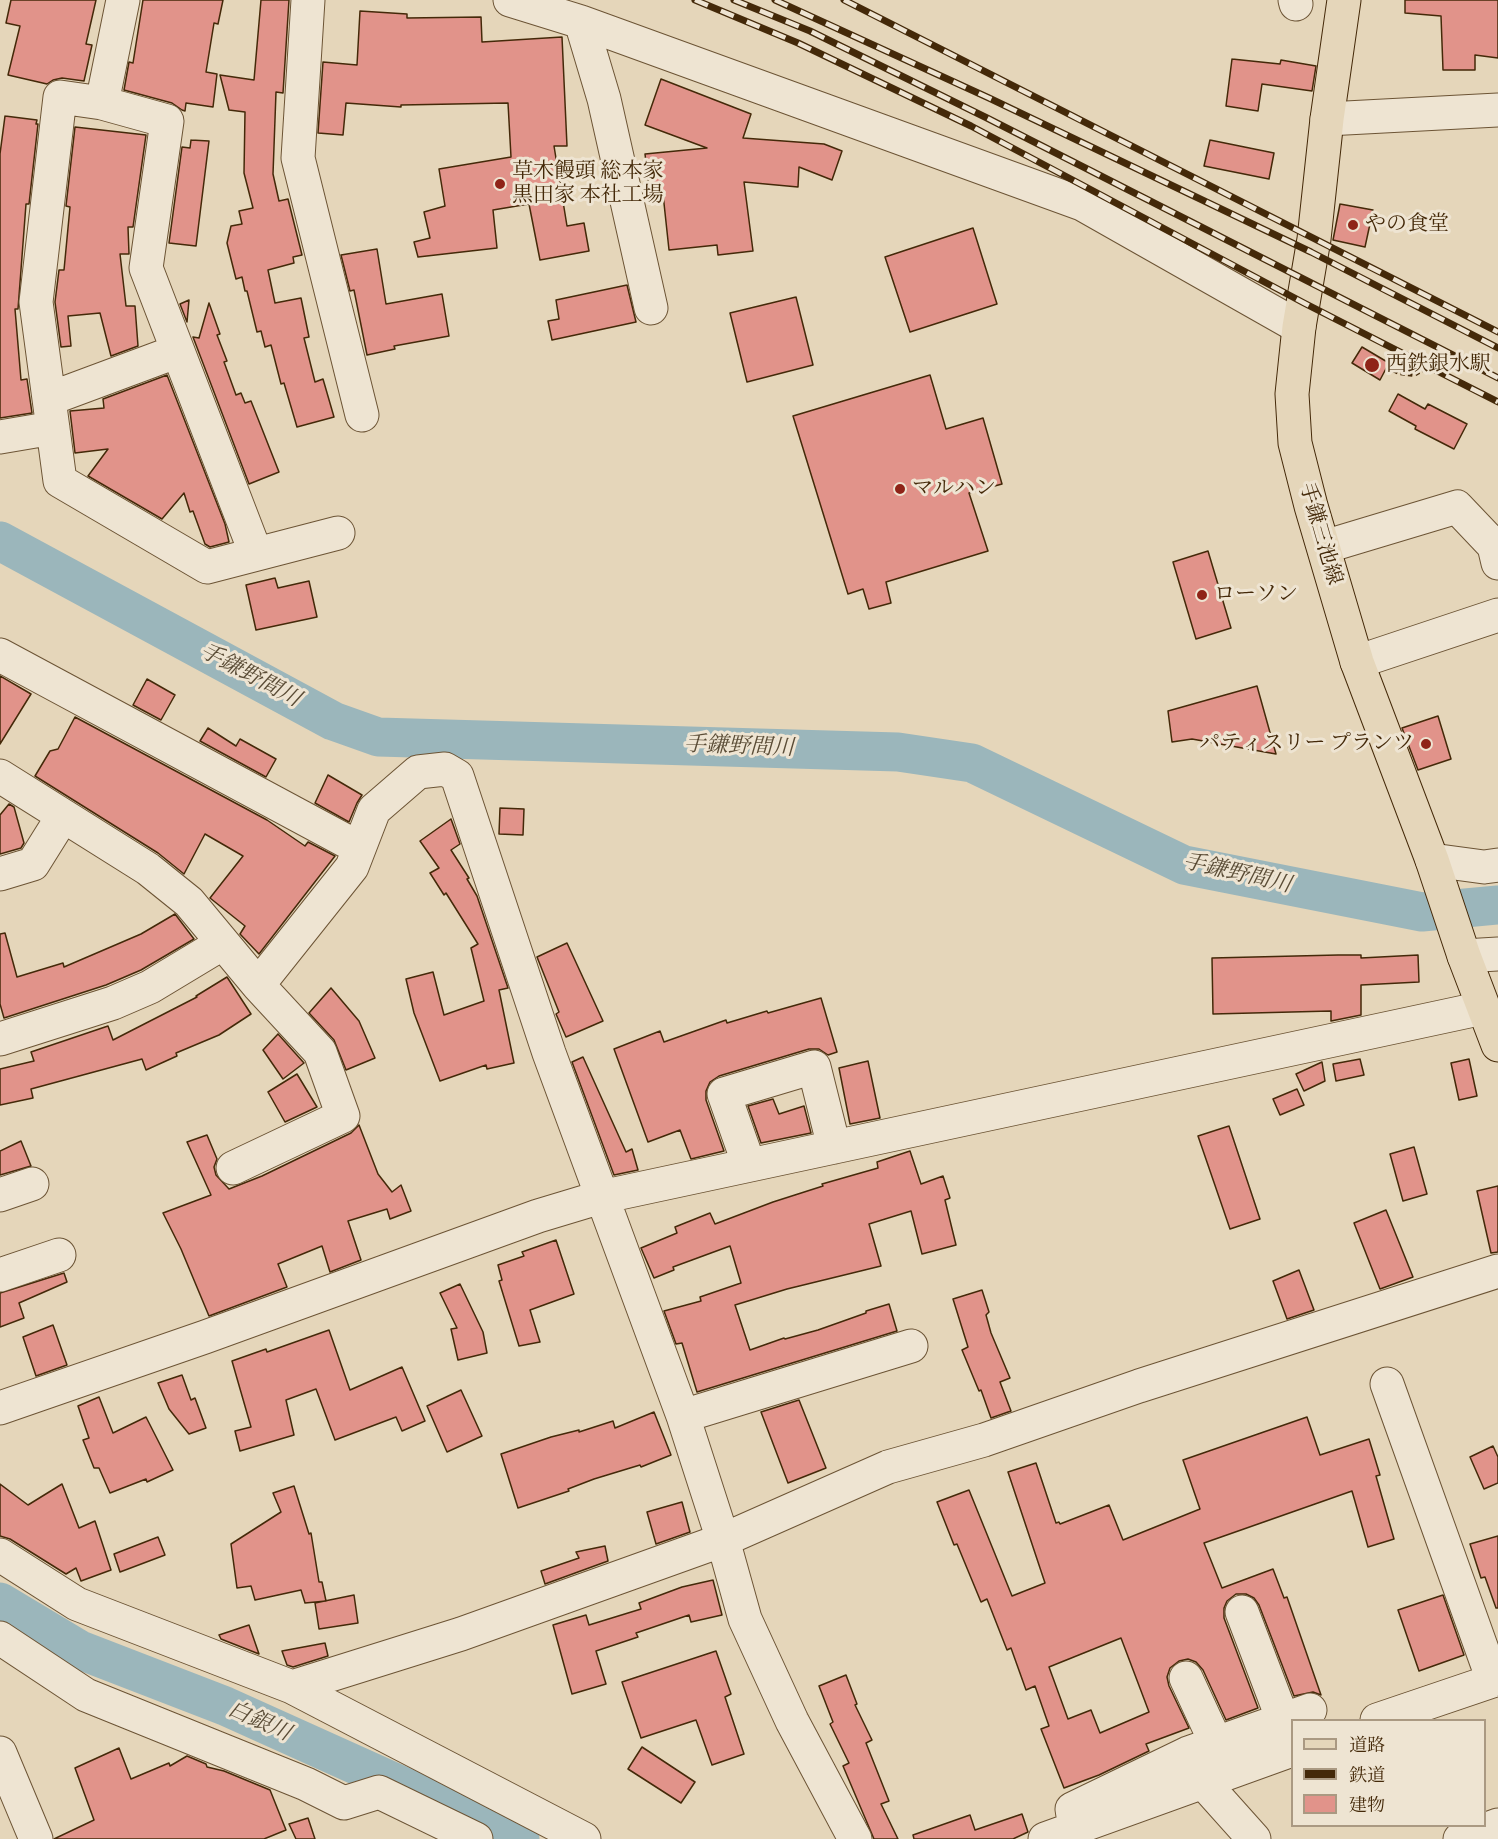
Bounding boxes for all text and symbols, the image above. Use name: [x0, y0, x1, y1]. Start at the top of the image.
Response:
place label: 草木饅頭 総本家 黒田家 本社工場: [512, 159, 664, 209]
marker: 草木饅頭 総本家 黒田家 本社工場: [493, 177, 507, 191]
place label: やの食堂: [1365, 212, 1449, 238]
marker: やの食堂: [1346, 218, 1360, 232]
place label: 西鉄銀水駅: [1386, 352, 1491, 378]
marker: 西鉄銀水駅: [1363, 356, 1381, 374]
place label: マルハン: [912, 476, 996, 502]
street label: 手鎌三池線: [1293, 480, 1347, 588]
marker: マルハン: [893, 482, 907, 496]
place label: ローソン: [1214, 582, 1298, 608]
marker: ローソン: [1195, 588, 1209, 602]
water label: 手鎌野間川: [195, 639, 305, 713]
place label: パティスリー プランツ: [1199, 731, 1414, 757]
water label: 手鎌野間川: [684, 732, 794, 762]
marker: パティスリー プランツ: [1419, 737, 1433, 751]
water label: 手鎌野間川: [1180, 849, 1294, 899]
water label: 白銀川: [223, 1697, 295, 1747]
legend: [1291, 1719, 1486, 1827]
text: 道路: [1349, 1731, 1385, 1758]
text: 鉄道: [1349, 1761, 1385, 1788]
text: 建物: [1349, 1791, 1385, 1818]

